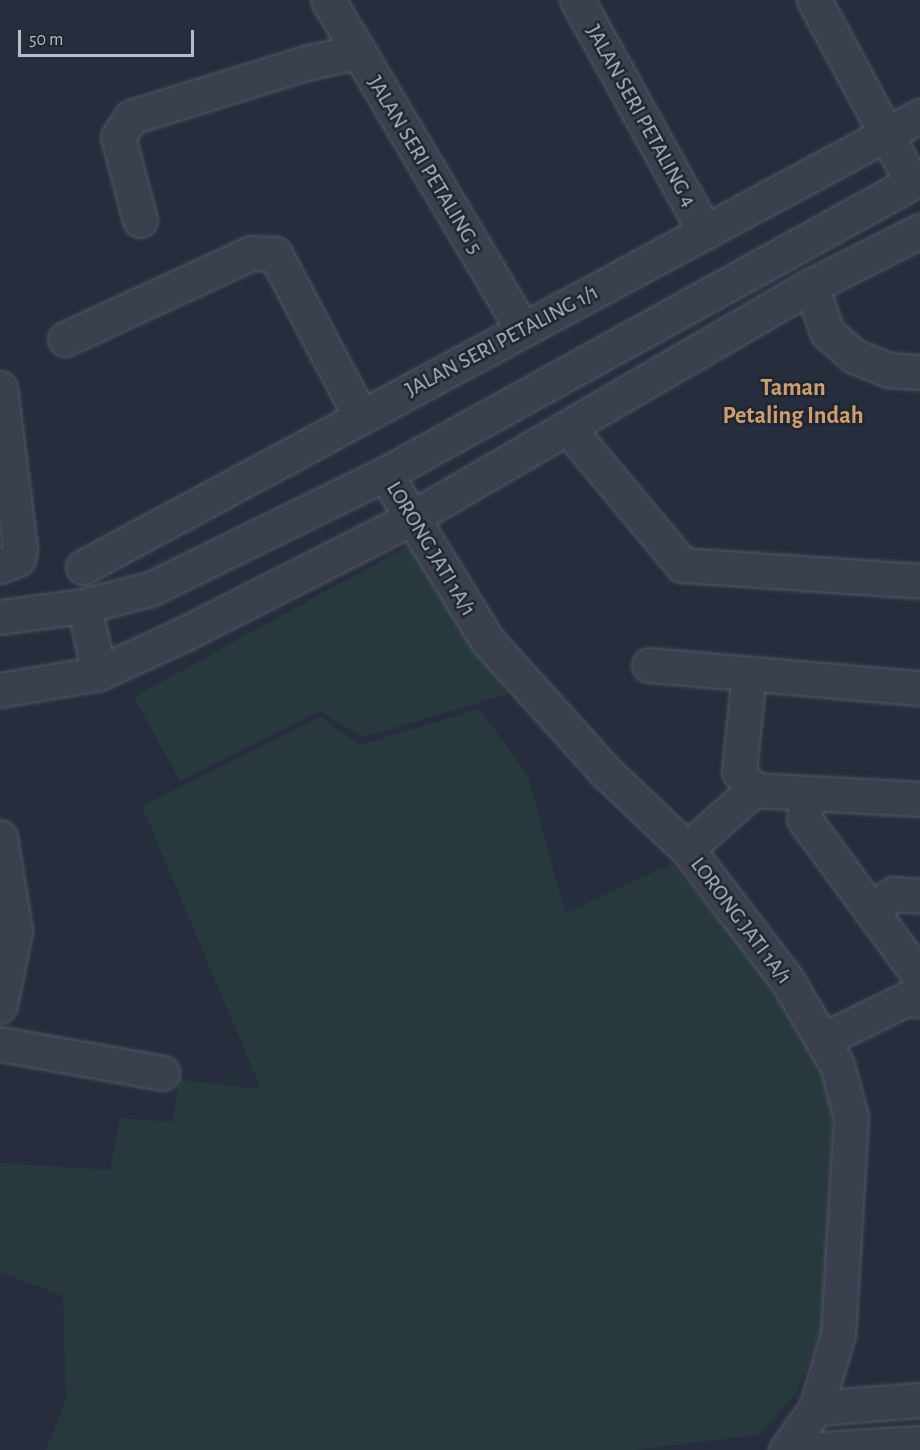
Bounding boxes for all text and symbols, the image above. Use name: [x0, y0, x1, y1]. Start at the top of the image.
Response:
scale bar: [21, 18, 196, 56]
street label: JALAN SERI PETALING 4: [580, 20, 702, 212]
text: 50 m: [29, 31, 63, 49]
street label: JALAN SERI PETALING 5: [361, 71, 489, 259]
street label: JALAN SERI PETALING 1/1: [401, 279, 603, 403]
district label: Taman Petaling Indah: [723, 375, 863, 431]
street label: LORONG JATI 1A/1: [380, 477, 482, 621]
street label: LORONG JATI 1A/1: [685, 852, 797, 990]

